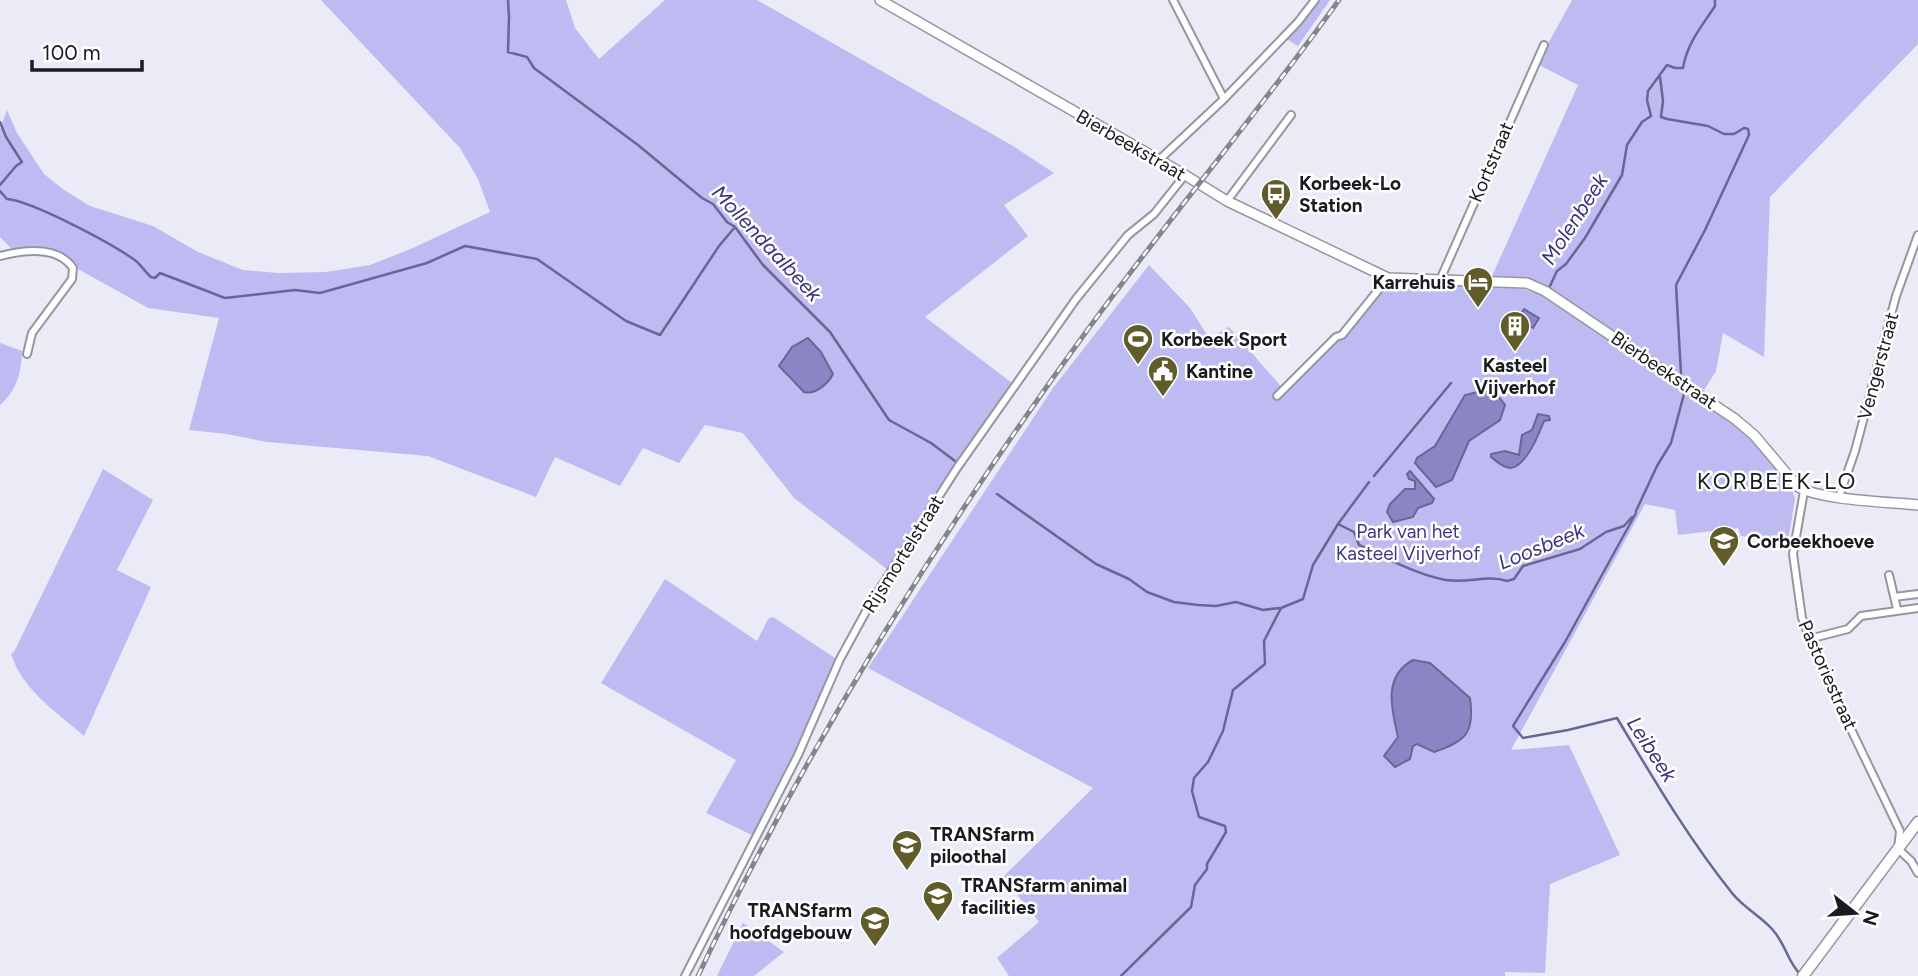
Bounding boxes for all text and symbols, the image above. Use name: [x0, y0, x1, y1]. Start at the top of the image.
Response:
scale bar: [32, 28, 142, 72]
text: 100 m: [42, 40, 101, 65]
street label: Bierbeekstraat: [1072, 104, 1190, 186]
street label: Kortstraat: [1464, 118, 1518, 206]
water label: Molenbeek: [1535, 168, 1613, 269]
place label: Korbeek-Lo Station: [1299, 172, 1401, 217]
bus stop icon: Korbeek-Lo Station: [1259, 177, 1293, 221]
water label: Mollendaalbeek: [707, 180, 828, 307]
hotel icon: Karrehuis: [1461, 265, 1495, 309]
place label: Karrehuis: [1372, 271, 1455, 294]
building icon: Kasteel Vijverhof: [1498, 309, 1532, 353]
street label: Vengerstraat: [1853, 310, 1903, 422]
sports icon: Korbeek Sport: [1121, 322, 1155, 366]
street label: Bierbeekstraat: [1607, 326, 1721, 414]
place label: Korbeek Sport: [1161, 328, 1288, 351]
public building icon: Kantine: [1146, 354, 1180, 398]
place label: Kasteel Vijverhof: [1474, 354, 1556, 399]
place label: Kantine: [1186, 360, 1253, 383]
district label: KORBEEK-LO: [1697, 467, 1857, 495]
street label: Rijsmortelstraat: [858, 491, 948, 617]
water label: Loosbeek: [1494, 517, 1588, 575]
park label: Park van het Kasteel Vijverhof: [1336, 520, 1480, 565]
school or university icon: Corbeekhoeve: [1707, 524, 1741, 568]
place label: Corbeekhoeve: [1747, 530, 1875, 553]
street label: Pastoriestraat: [1794, 617, 1862, 733]
water label: Leibeek: [1622, 712, 1683, 787]
place label: TRANSfarm piloothal: [930, 823, 1034, 868]
school or university icon: TRANSfarm piloothal: [890, 828, 924, 872]
place label: TRANSfarm animal facilities: [961, 874, 1127, 919]
north arrow: [1820, 878, 1890, 948]
school or university icon: TRANSfarm animal facilities: [921, 879, 955, 923]
place label: TRANSfarm hoofdgebouw: [730, 899, 852, 944]
school or university icon: TRANSfarm hoofdgebouw: [858, 904, 892, 948]
text: N: [1858, 907, 1884, 928]

